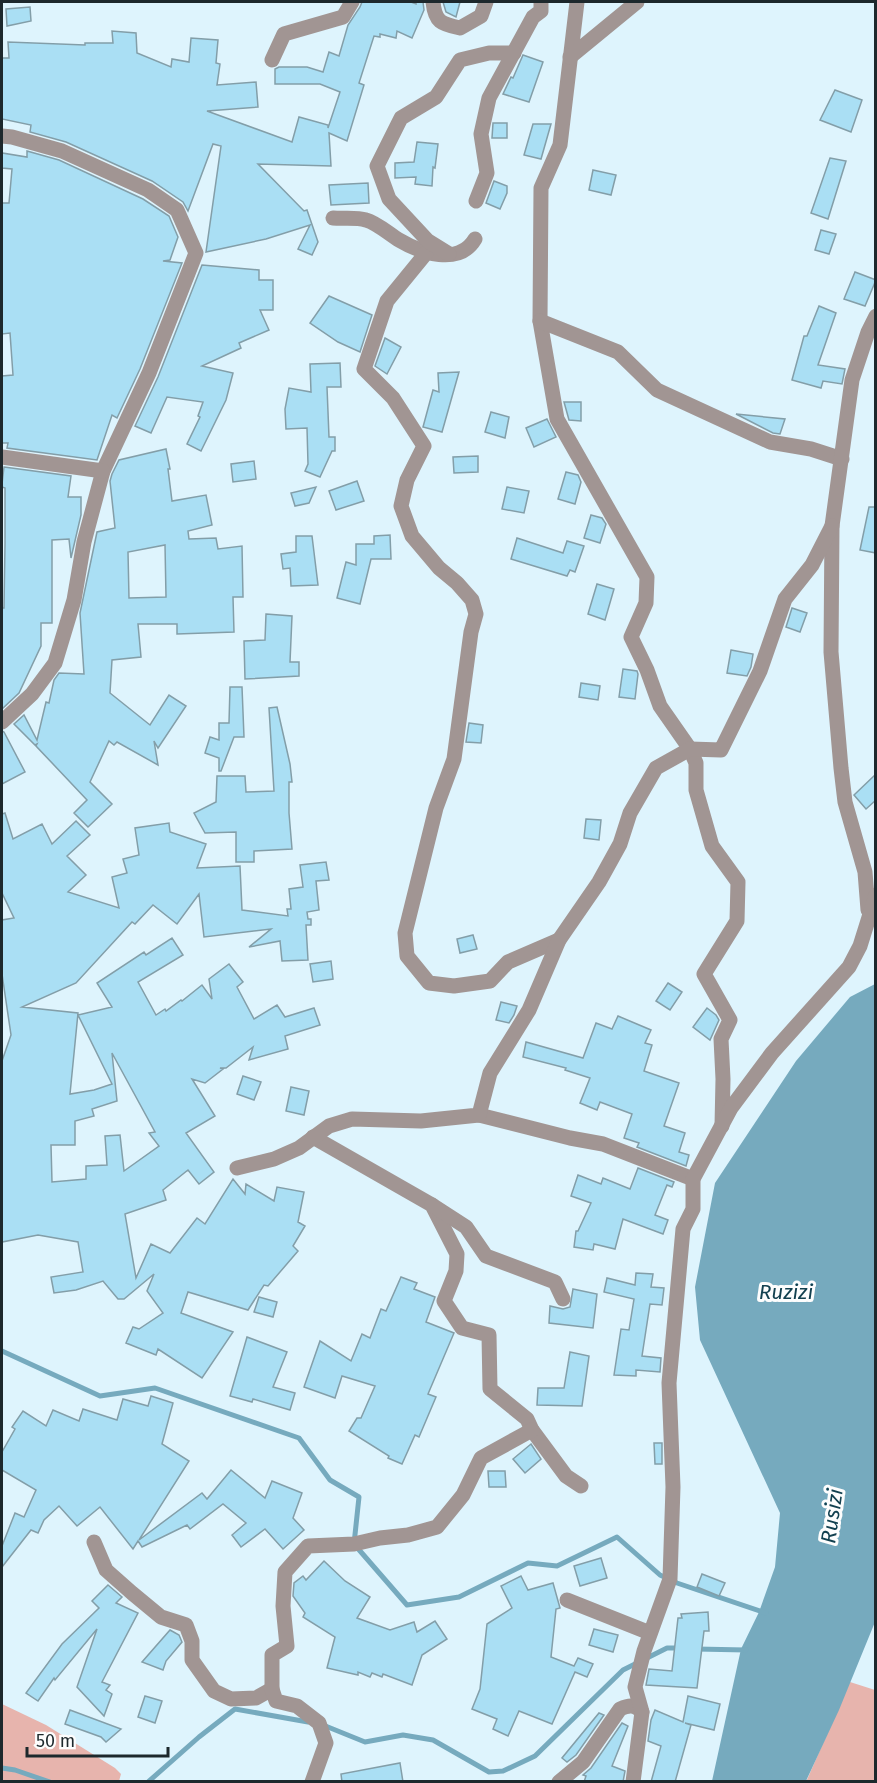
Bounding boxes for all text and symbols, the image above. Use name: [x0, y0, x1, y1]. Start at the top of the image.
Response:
water label: Ruzizi: [759, 1279, 813, 1305]
water label: Rusizi: [815, 1487, 849, 1545]
scale bar: [27, 1720, 168, 1758]
text: 50 m: [36, 1730, 75, 1752]

